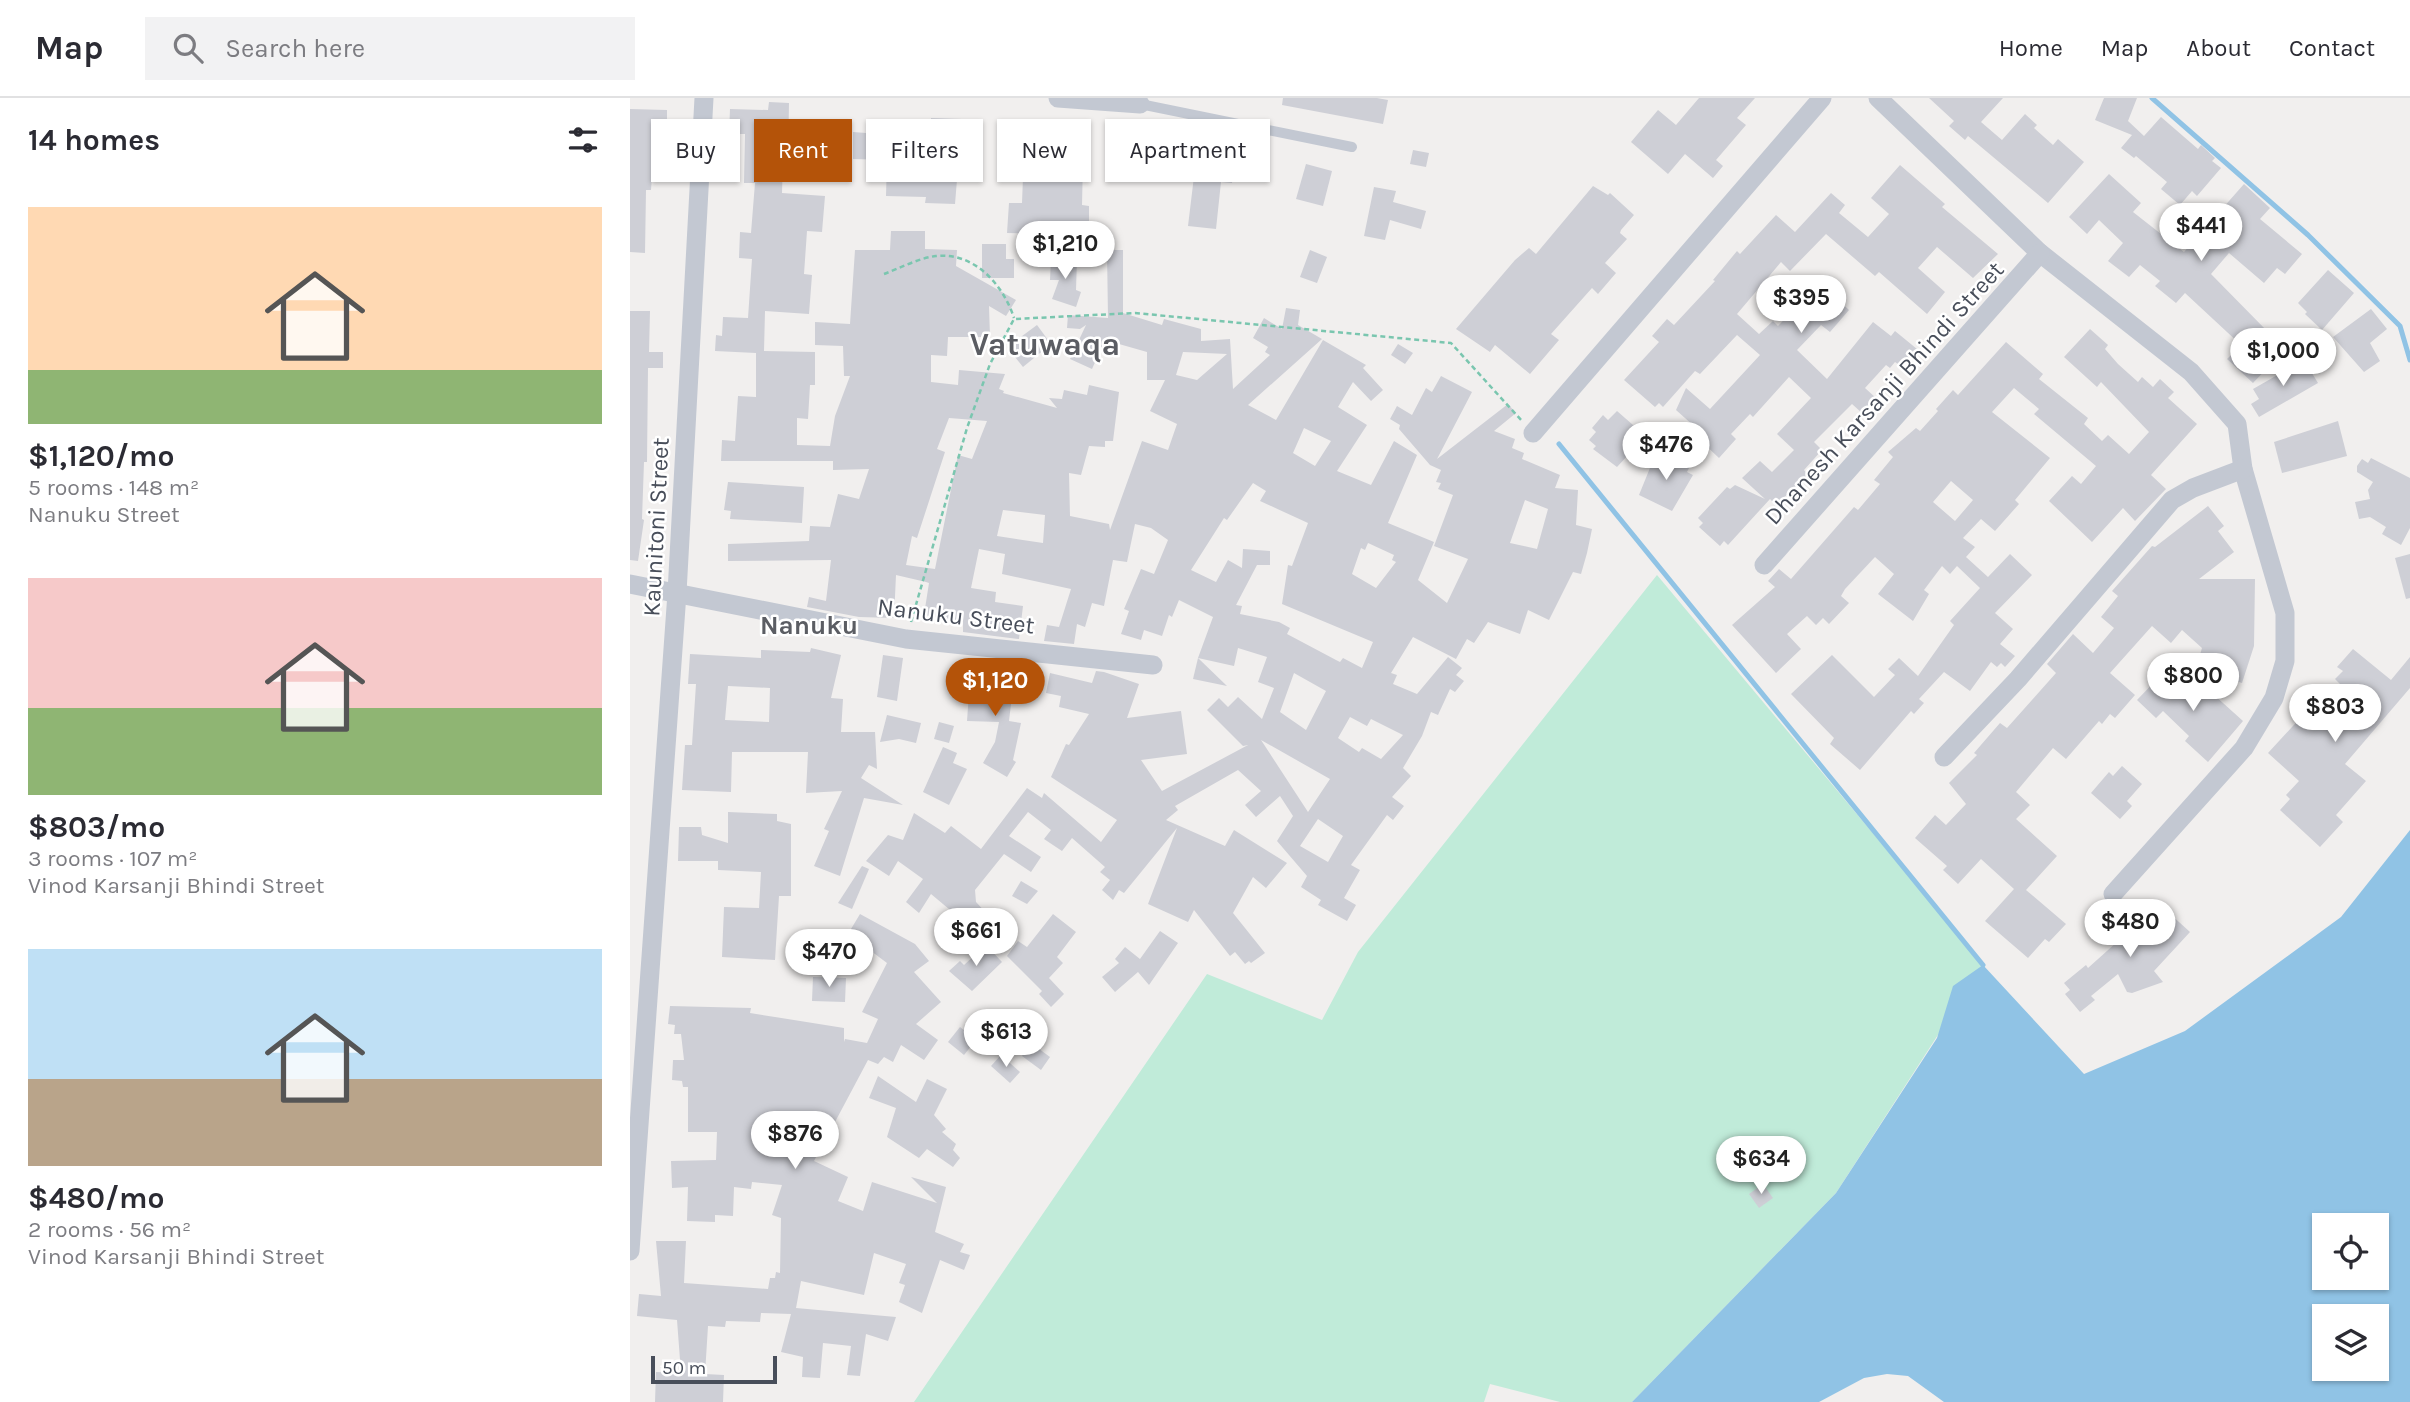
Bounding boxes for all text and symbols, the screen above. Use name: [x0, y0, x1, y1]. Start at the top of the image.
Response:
search box: [145, 17, 635, 80]
text: Map: [35, 29, 103, 67]
icon: search: [169, 29, 207, 67]
text: Search here: [225, 33, 365, 64]
text: Home: [1999, 34, 2063, 62]
text: Map: [2101, 34, 2148, 62]
text: About: [2186, 34, 2251, 62]
text: Contact: [2289, 34, 2375, 62]
chip: Buy: [651, 119, 740, 182]
chip: Rent: [754, 119, 852, 182]
chip: Filters: [866, 119, 983, 182]
chip: New: [997, 119, 1091, 182]
chip: Apartment: [1105, 119, 1270, 182]
icon: filters: [564, 121, 602, 159]
text: 14 homes: [28, 122, 160, 158]
pin: $441: [2160, 204, 2242, 263]
text: $441: [2175, 212, 2227, 239]
pin: $1,210: [1008, 222, 1122, 281]
text: $1,210: [1032, 230, 1098, 257]
icon: home: [252, 253, 378, 379]
street label: Dhanesh Karsanji Bhindi Street: [1758, 256, 2010, 530]
pin: $395: [1760, 275, 1842, 335]
text: $395: [1772, 284, 1830, 311]
district label: Vatuwaqa: [970, 326, 1120, 363]
pin: $1,000: [2226, 328, 2340, 388]
text: $1,000: [2246, 337, 2320, 364]
pin: $476: [1625, 422, 1707, 482]
text: $476: [1639, 431, 1693, 458]
street label: Kaunitoni Street: [637, 437, 675, 617]
text: $1,120/mo: [28, 438, 174, 474]
text: 5 rooms · 148 m²: [28, 474, 199, 501]
text: Nanuku Street: [28, 501, 180, 528]
street label: Nanuku Street: [876, 592, 1036, 640]
district label: Nanuku: [760, 610, 858, 641]
icon: home: [252, 624, 378, 750]
pin: $800: [2152, 654, 2234, 713]
pin: $1,120: [938, 658, 1052, 718]
text: $800: [2163, 662, 2223, 689]
text: $1,120: [962, 667, 1028, 694]
pin: $803: [2294, 684, 2376, 744]
text: $803: [2305, 693, 2365, 720]
text: $803/mo: [28, 809, 165, 845]
text: 3 rooms · 107 m²: [28, 845, 197, 872]
text: Vinod Karsanji Bhindi Street: [28, 872, 324, 899]
pin: $480: [2089, 900, 2171, 959]
pin: $661: [935, 908, 1017, 968]
text: $480: [2101, 908, 2159, 935]
text: $661: [950, 917, 1002, 944]
pin: $470: [788, 930, 870, 989]
text: $470: [801, 938, 857, 965]
icon: home: [252, 995, 378, 1121]
pin: $613: [965, 1010, 1047, 1069]
text: $613: [980, 1018, 1032, 1045]
pin: $876: [754, 1112, 836, 1171]
text: $876: [767, 1120, 823, 1147]
pin: $634: [1720, 1136, 1802, 1196]
text: $634: [1732, 1145, 1790, 1172]
text: $480/mo: [28, 1180, 165, 1216]
map controls: [2312, 1213, 2389, 1381]
button: locate: [2312, 1213, 2389, 1290]
text: 2 rooms · 56 m²: [28, 1216, 191, 1243]
text: Vinod Karsanji Bhindi Street: [28, 1243, 324, 1270]
button: layers: [2312, 1304, 2389, 1381]
scale bar: [651, 1353, 777, 1385]
text: 50 m: [662, 1357, 706, 1379]

